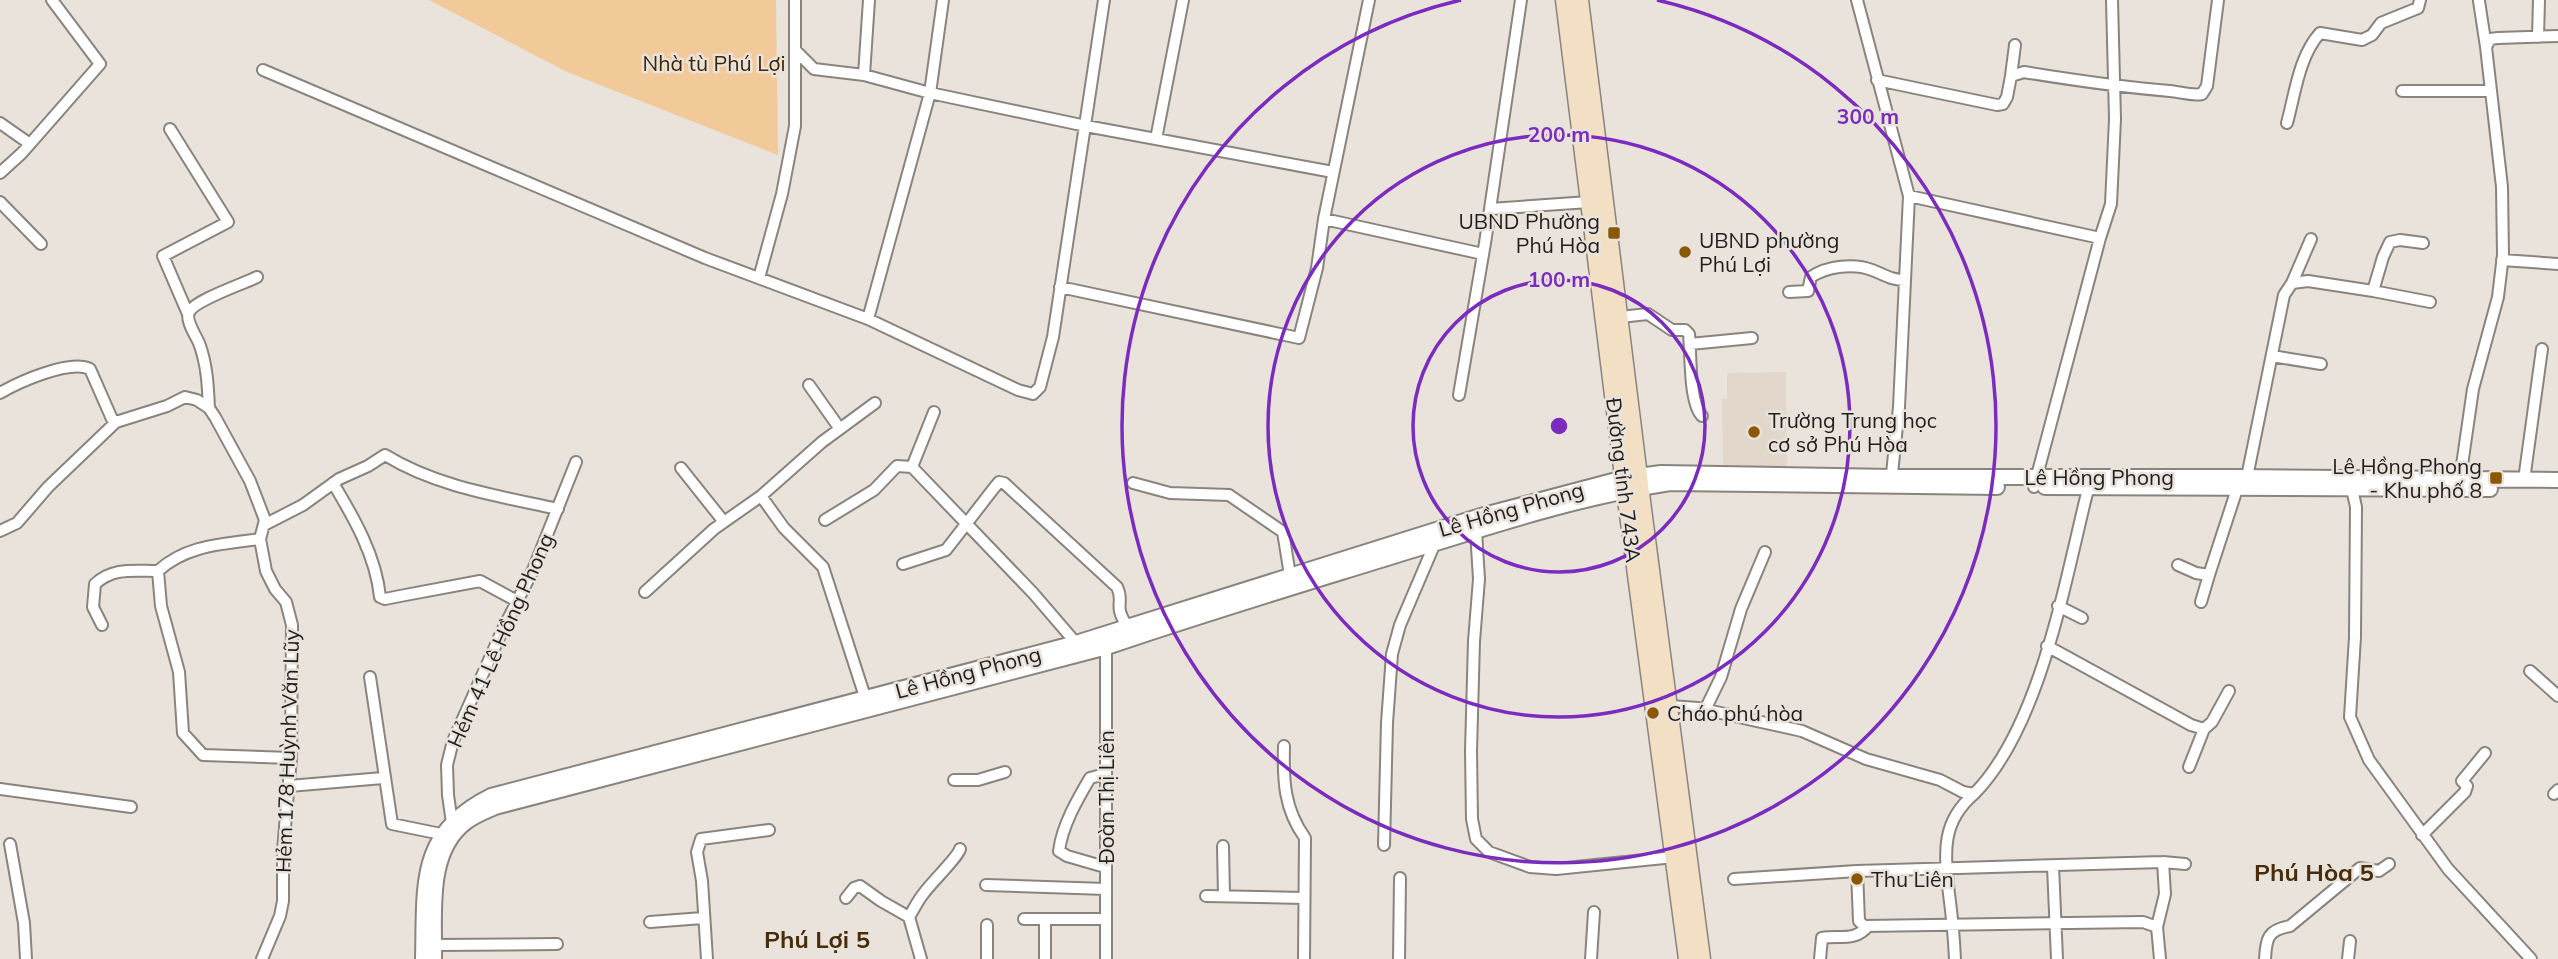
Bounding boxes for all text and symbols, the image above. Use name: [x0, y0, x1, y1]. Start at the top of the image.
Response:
park label: Nhà tù Phú Lợi: [643, 50, 785, 76]
text: 300 m: [1837, 103, 1899, 129]
text: 200 m: [1528, 121, 1590, 147]
place label: UBND Phường Phú Hòa: [1458, 208, 1600, 258]
marker: UBND Phường Phú Hòa: [1606, 225, 1622, 241]
place label: UBND phường Phú Lợi: [1699, 227, 1839, 277]
marker: UBND phường Phú Lợi: [1677, 244, 1693, 260]
text: 100 m: [1528, 266, 1590, 292]
street label: Đường tỉnh 743A: [1601, 396, 1647, 564]
place label: Trường Trung học cơ sở Phú Hòa: [1768, 407, 1937, 457]
centre of rings: [1547, 414, 1571, 438]
marker: Trường Trung học cơ sở Phú Hòa: [1746, 424, 1762, 440]
place label: Lê Hồng Phong - Khu phố 8: [2332, 453, 2482, 503]
street label: Lê Hồng Phong: [2024, 464, 2174, 490]
marker: Lê Hồng Phong - Khu phố 8: [2488, 470, 2504, 486]
street label: Lê Hồng Phong: [1435, 476, 1587, 542]
street label: Hẻm 41 Lê Hồng Phong: [441, 529, 559, 751]
street label: Hẻm 178 Huỳnh Văn Lũy: [270, 629, 304, 873]
street label: Lê Hồng Phong: [892, 640, 1044, 704]
place label: Cháo phú hòa: [1667, 700, 1803, 726]
marker: Cháo phú hòa: [1645, 705, 1661, 721]
street label: Đoàn Thị Liên: [1093, 730, 1119, 864]
district label: Phú Hòa 5: [2254, 857, 2374, 887]
place label: Thu Liên: [1871, 866, 1954, 892]
marker: Thu Liên: [1849, 871, 1865, 887]
district label: Phú Lợi 5: [764, 924, 870, 954]

